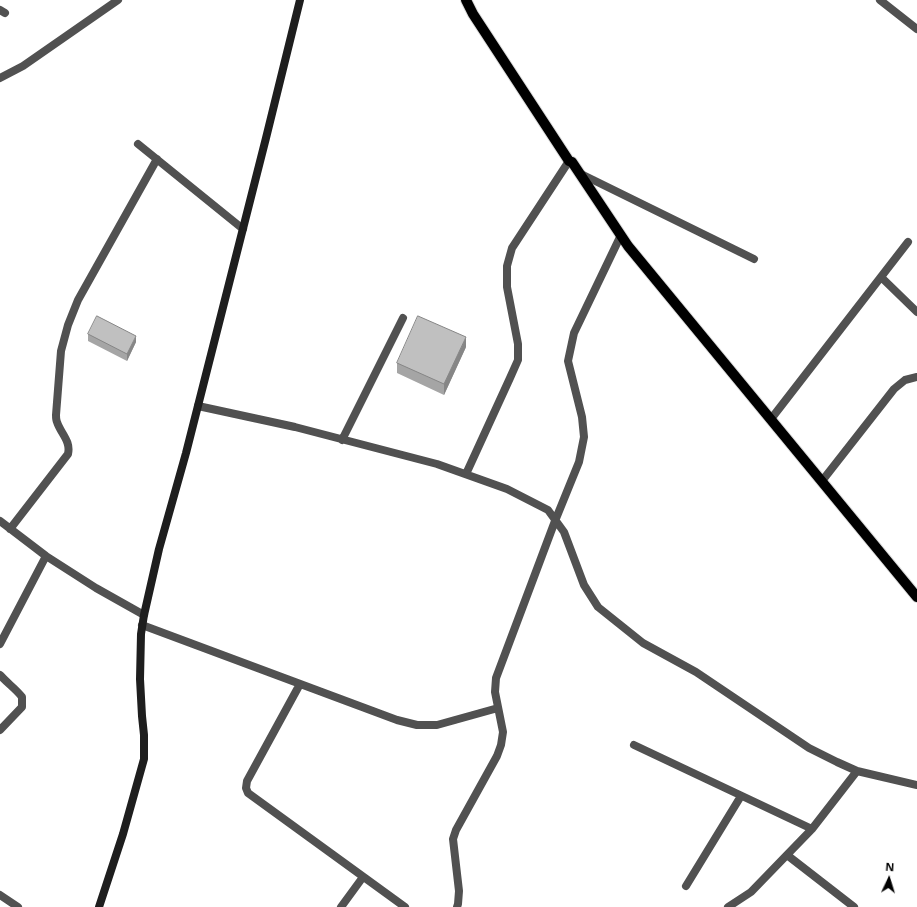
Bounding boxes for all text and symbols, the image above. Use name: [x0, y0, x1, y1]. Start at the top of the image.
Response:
north arrow: [869, 859, 909, 899]
text: N: [885, 859, 895, 874]

